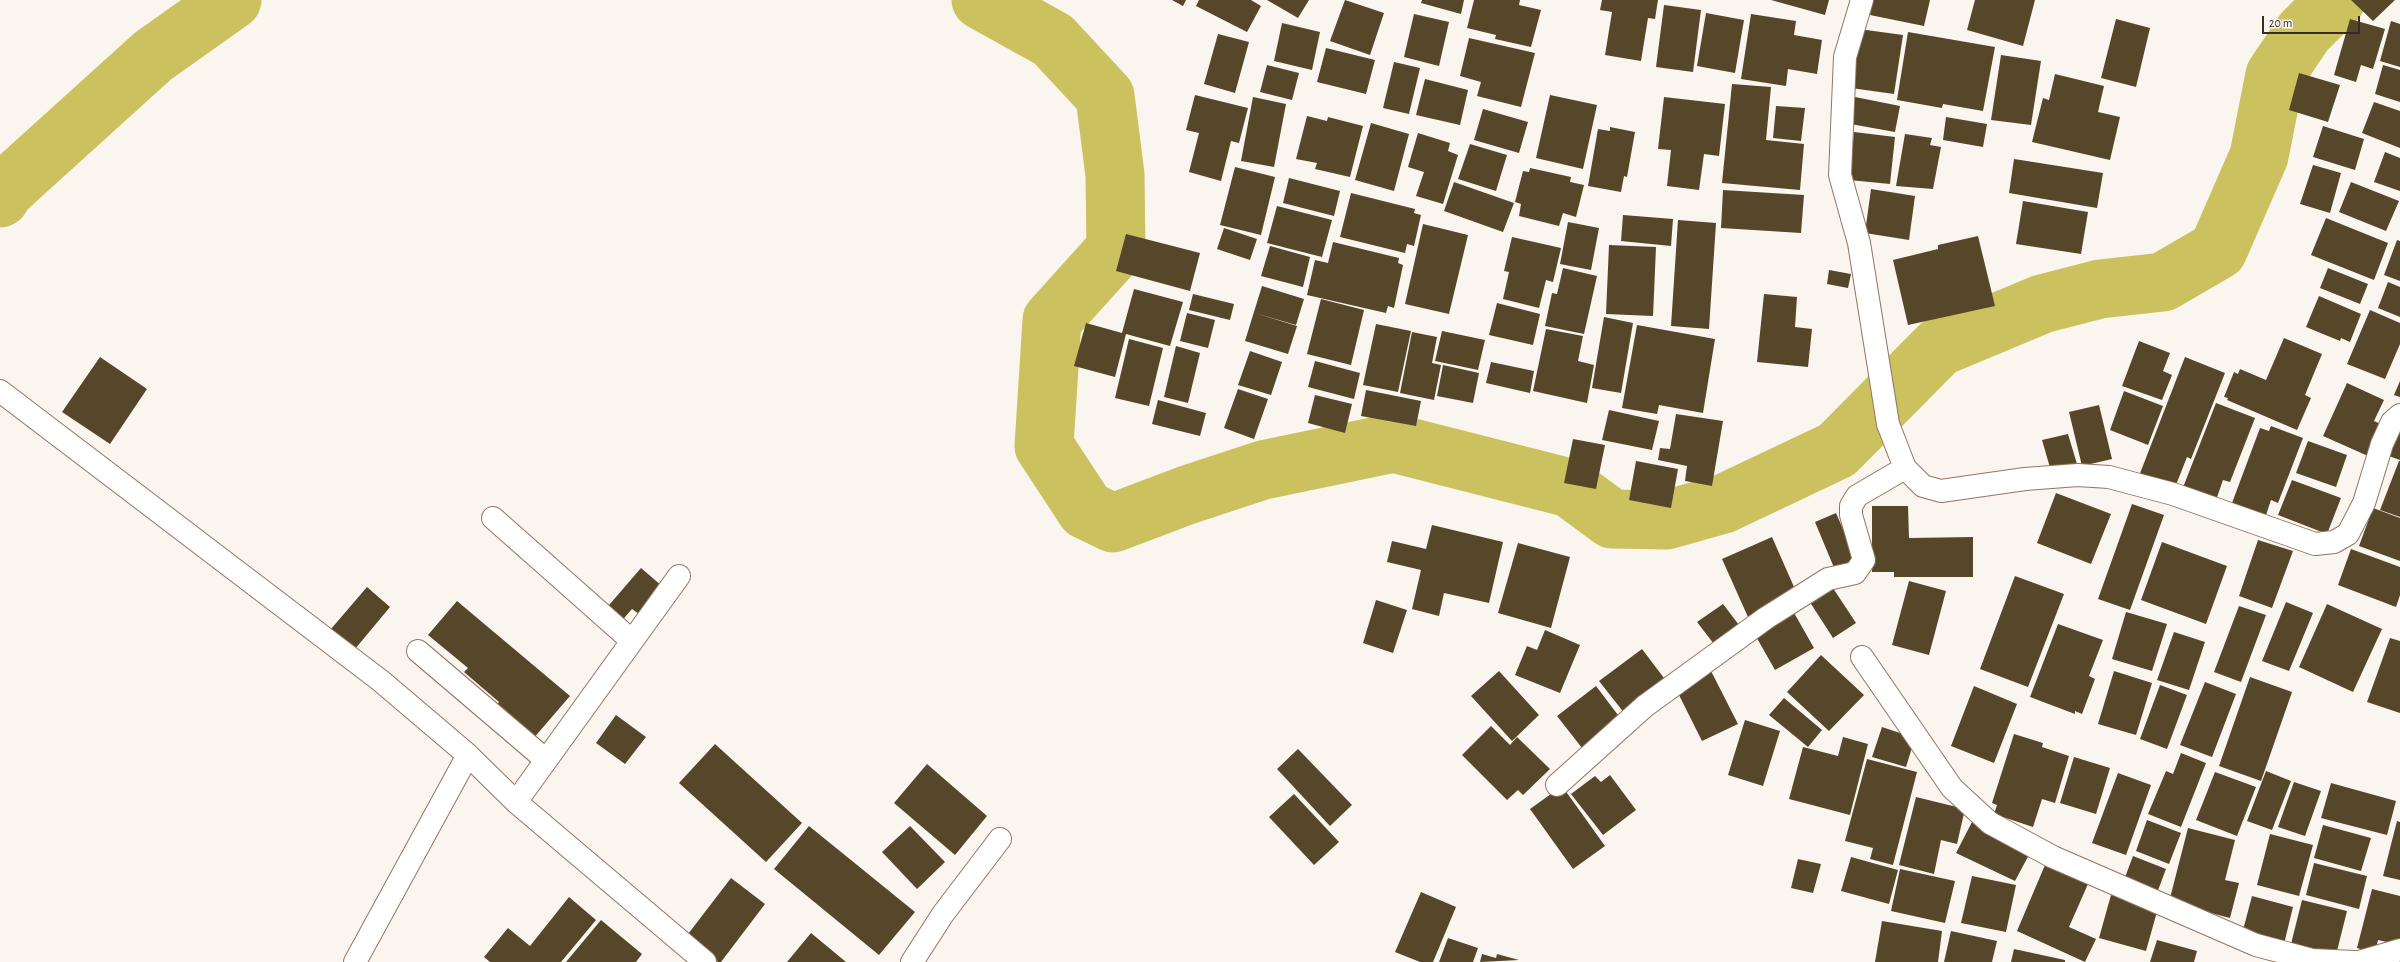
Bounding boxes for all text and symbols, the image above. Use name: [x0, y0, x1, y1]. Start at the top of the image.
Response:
scale bar: [2264, 8, 2362, 34]
text: 20 m: [2269, 17, 2292, 29]

